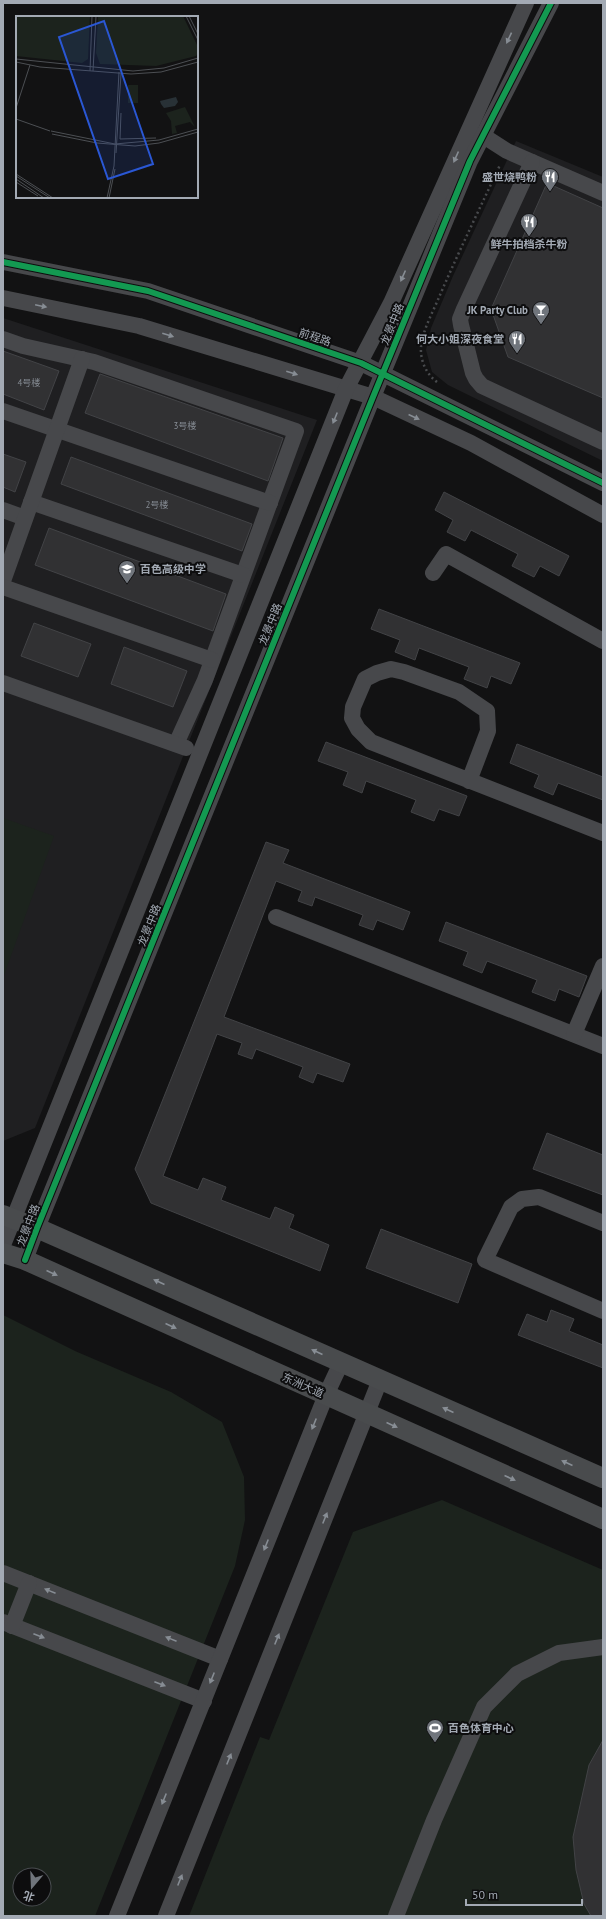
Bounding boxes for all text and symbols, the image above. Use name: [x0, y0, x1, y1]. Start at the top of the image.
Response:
inset map: [16, 16, 198, 198]
one-way arrow: [506, 33, 512, 45]
one-way arrow: [453, 151, 459, 162]
restaurant icon: 盛世烧鸭粉: [540, 167, 560, 192]
place label: 盛世烧鸭粉: [482, 170, 537, 184]
restaurant icon: 鲜牛拍档杀牛粉: [519, 212, 539, 237]
place label: 鲜牛拍档杀牛粉: [491, 237, 568, 251]
one-way arrow: [400, 270, 406, 282]
bar icon: JK Party Club: [531, 300, 551, 325]
street label: 龙景中路: [377, 301, 407, 347]
one-way arrow: [35, 303, 47, 309]
place label: JK Party Club: [466, 303, 528, 317]
street label: 前程路: [297, 325, 333, 349]
restaurant icon: 何大小姐深夜食堂: [507, 329, 527, 354]
one-way arrow: [162, 332, 174, 338]
place label: 何大小姐深夜食堂: [416, 332, 504, 346]
one-way arrow: [286, 370, 298, 376]
house number: 4号楼: [18, 377, 40, 388]
one-way arrow: [331, 412, 337, 424]
one-way arrow: [409, 414, 420, 420]
house number: 3号楼: [174, 420, 196, 431]
house number: 2号楼: [146, 499, 168, 510]
school or university icon: 百色高级中学: [117, 559, 137, 584]
place label: 百色高级中学: [140, 562, 206, 576]
street label: 龙景中路: [255, 601, 285, 647]
street label: 龙景中路: [134, 902, 164, 948]
street label: 龙景中路: [14, 1202, 42, 1248]
one-way arrow: [47, 1270, 59, 1276]
one-way arrow: [154, 1279, 165, 1285]
one-way arrow: [165, 1323, 176, 1329]
one-way arrow: [311, 1349, 322, 1355]
street label: 东洲大道: [280, 1370, 326, 1400]
one-way arrow: [443, 1407, 454, 1413]
one-way arrow: [311, 1419, 317, 1431]
one-way arrow: [386, 1422, 398, 1428]
one-way arrow: [561, 1459, 573, 1465]
one-way arrow: [505, 1475, 517, 1481]
one-way arrow: [323, 1511, 329, 1523]
one-way arrow: [263, 1539, 269, 1550]
one-way arrow: [44, 1588, 56, 1594]
one-way arrow: [274, 1633, 280, 1644]
one-way arrow: [34, 1634, 46, 1640]
one-way arrow: [164, 1636, 176, 1642]
one-way arrow: [209, 1673, 215, 1685]
one-way arrow: [155, 1681, 167, 1687]
sports icon: 百色体育中心: [425, 1718, 445, 1743]
place label: 百色体育中心: [448, 1721, 514, 1735]
one-way arrow: [226, 1753, 232, 1765]
one-way arrow: [161, 1794, 167, 1805]
north arrow: [12, 1867, 52, 1907]
one-way arrow: [178, 1873, 184, 1885]
scale bar: [466, 1881, 582, 1907]
text: 50 m: [472, 1887, 498, 1902]
text: 北: [21, 1888, 36, 1905]

